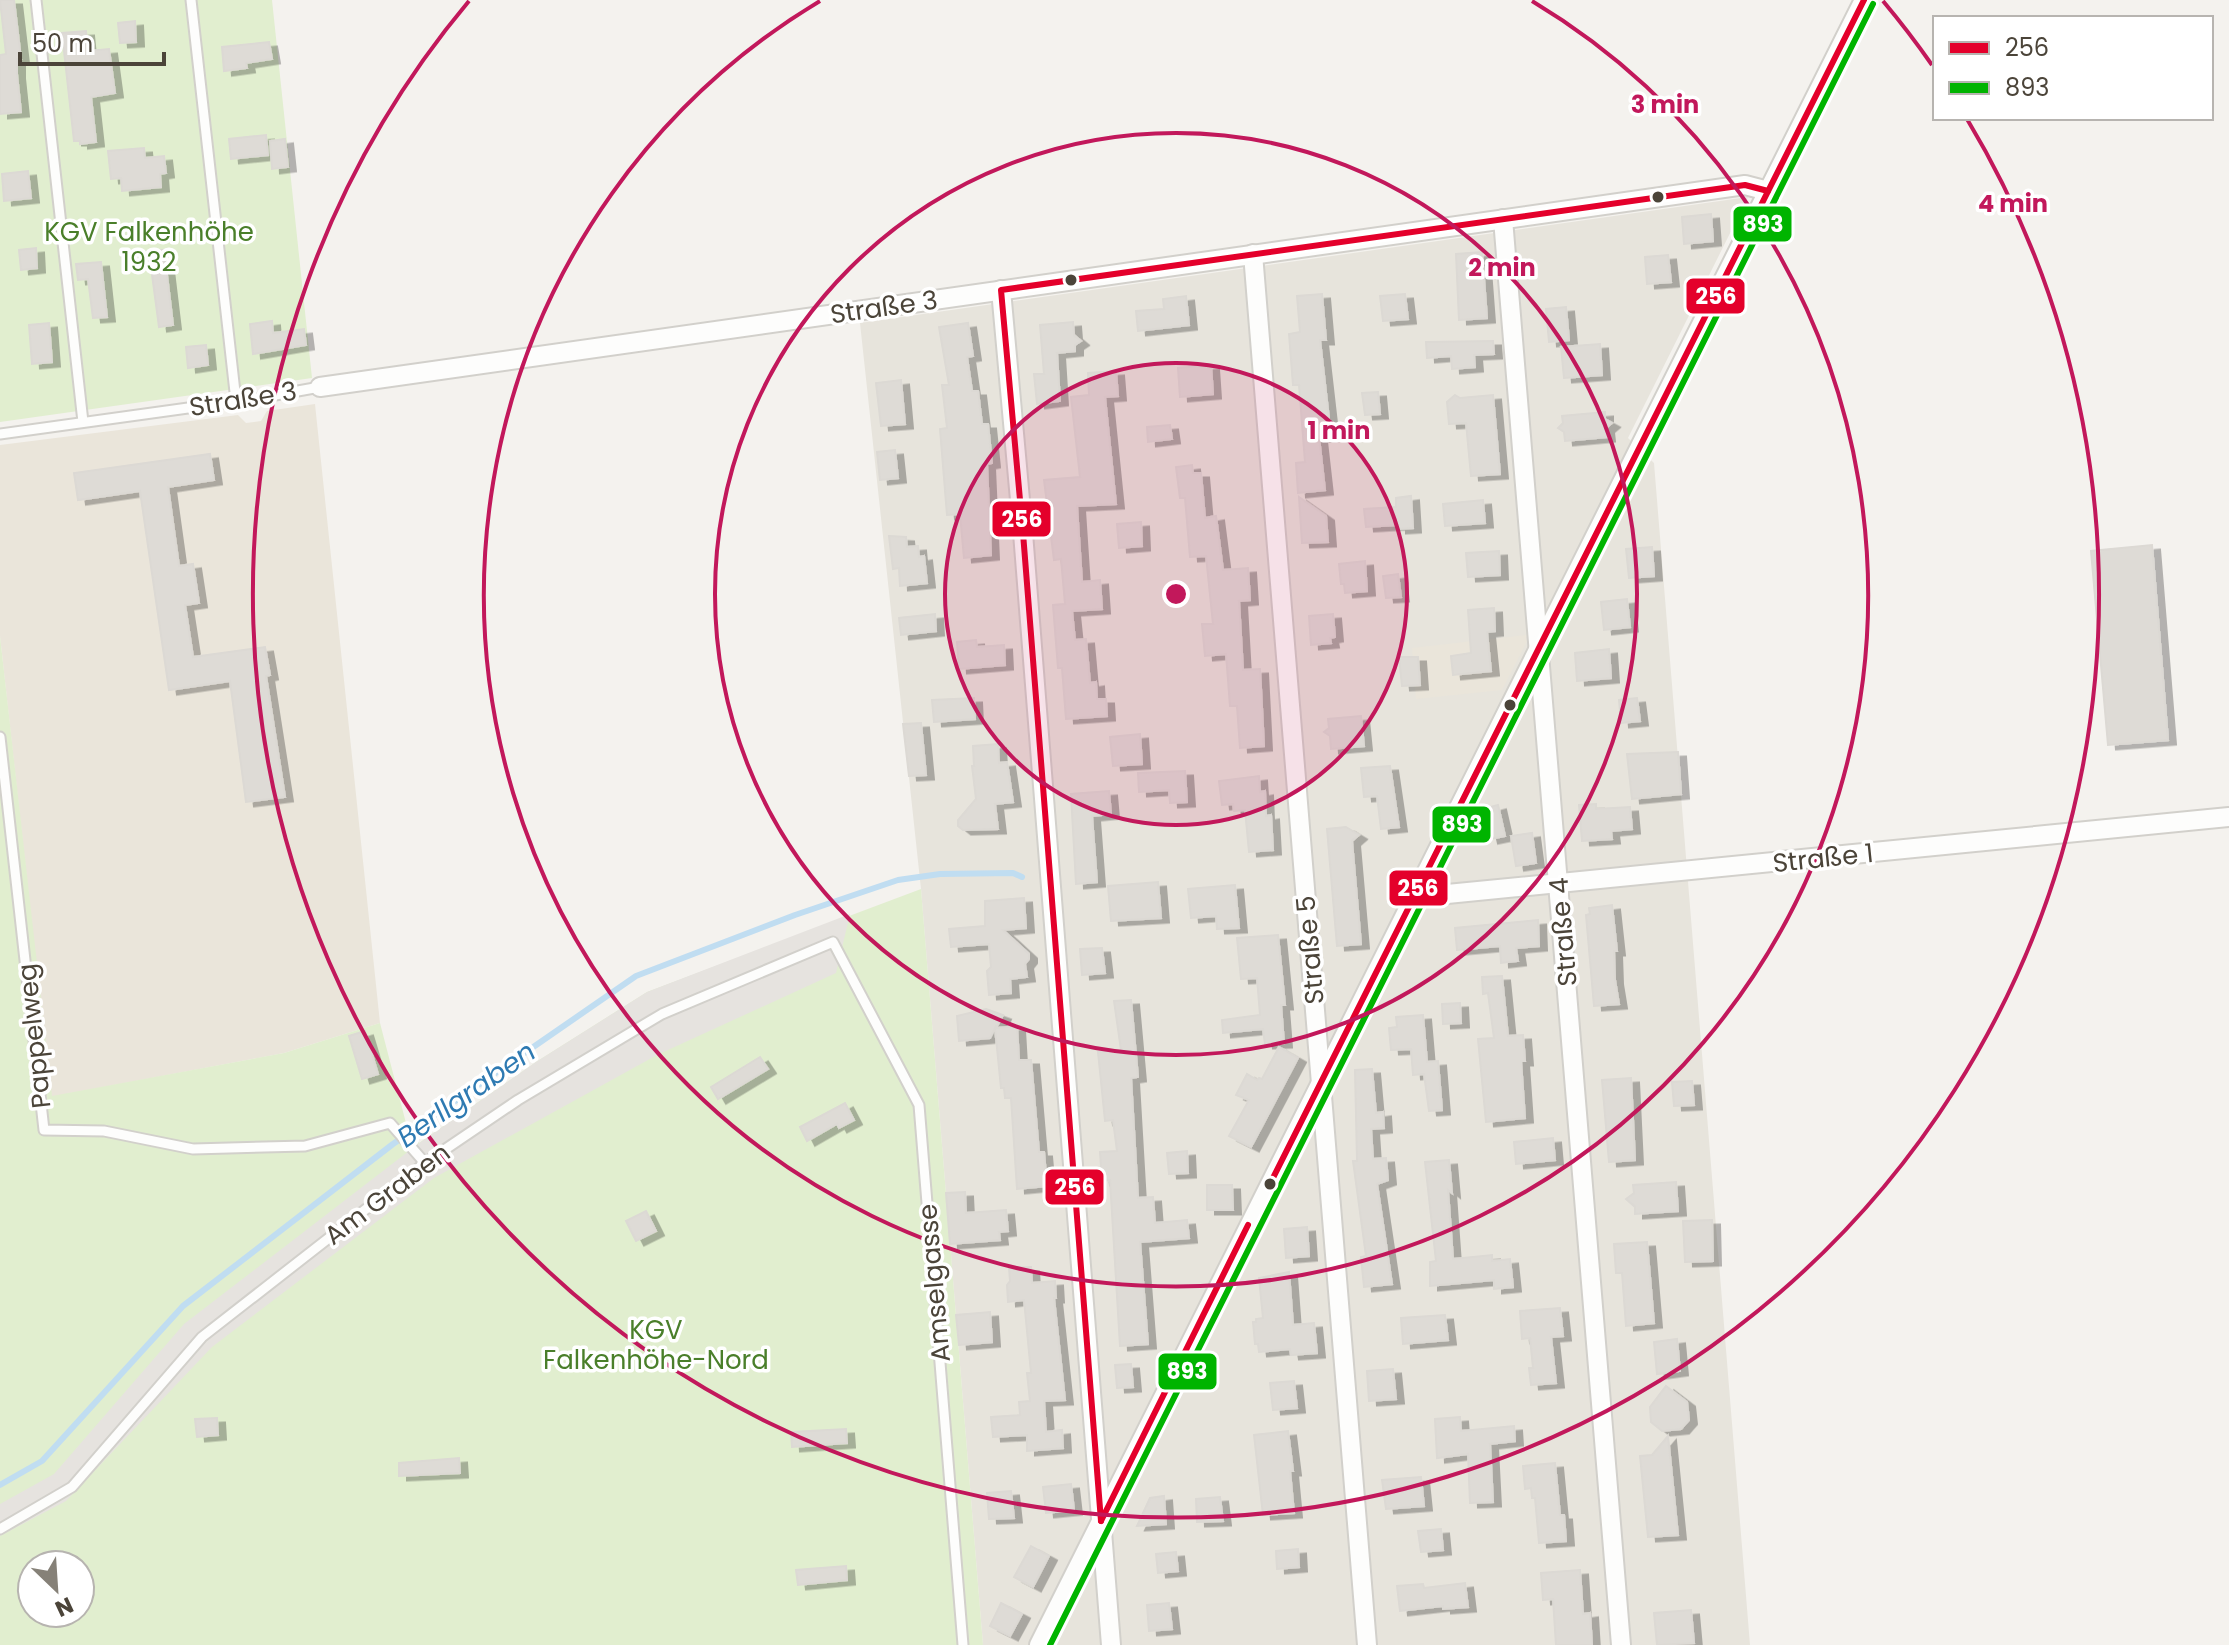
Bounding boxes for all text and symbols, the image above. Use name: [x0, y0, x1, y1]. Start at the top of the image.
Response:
scale bar: [20, 16, 164, 66]
legend: [1933, 16, 2213, 120]
text: 50 m: [32, 27, 93, 60]
text: 256: [2005, 31, 2049, 64]
text: 893: [2005, 71, 2049, 104]
text: 3 min: [1631, 88, 1699, 121]
text: 4 min: [1978, 187, 2048, 220]
unlabelled marker: [1650, 189, 1666, 205]
line badge: 893: [1732, 205, 1793, 243]
text: 893: [1742, 209, 1784, 240]
park label: KGV Falkenhöhe 1932: [44, 214, 254, 280]
text: 2 min: [1468, 251, 1536, 284]
unlabelled marker: [1063, 272, 1079, 288]
line badge: 256: [1685, 277, 1746, 315]
text: 256: [1696, 281, 1736, 312]
street label: Straße 3: [828, 282, 940, 332]
street label: Straße 3: [187, 373, 299, 425]
text: 1 min: [1308, 414, 1370, 447]
line badge: 256: [991, 500, 1052, 538]
text: 256: [1002, 504, 1042, 535]
centre of rings: [1162, 580, 1190, 608]
unlabelled marker: [1502, 697, 1518, 713]
line badge: 893: [1431, 805, 1492, 844]
text: 893: [1441, 809, 1483, 840]
street label: Straße 1: [1771, 835, 1875, 881]
line badge: 256: [1388, 869, 1449, 907]
text: 256: [1398, 873, 1438, 904]
street label: Straße 4: [1540, 876, 1586, 988]
street label: Straße 5: [1287, 894, 1333, 1006]
street label: Pappelweg: [9, 962, 59, 1110]
water label: Berllgraben: [389, 1032, 544, 1157]
street label: Am Graben: [317, 1135, 457, 1253]
line badge: 256: [1044, 1168, 1105, 1206]
text: 256: [1055, 1172, 1095, 1203]
unlabelled marker: [1262, 1176, 1278, 1192]
street label: Amselgasse: [909, 1202, 959, 1364]
park label: KGV Falkenhöhe-Nord: [543, 1312, 769, 1378]
line badge: 893: [1157, 1352, 1218, 1391]
text: 893: [1166, 1356, 1208, 1387]
north arrow: [16, 1549, 96, 1629]
text: N: [50, 1589, 78, 1624]

